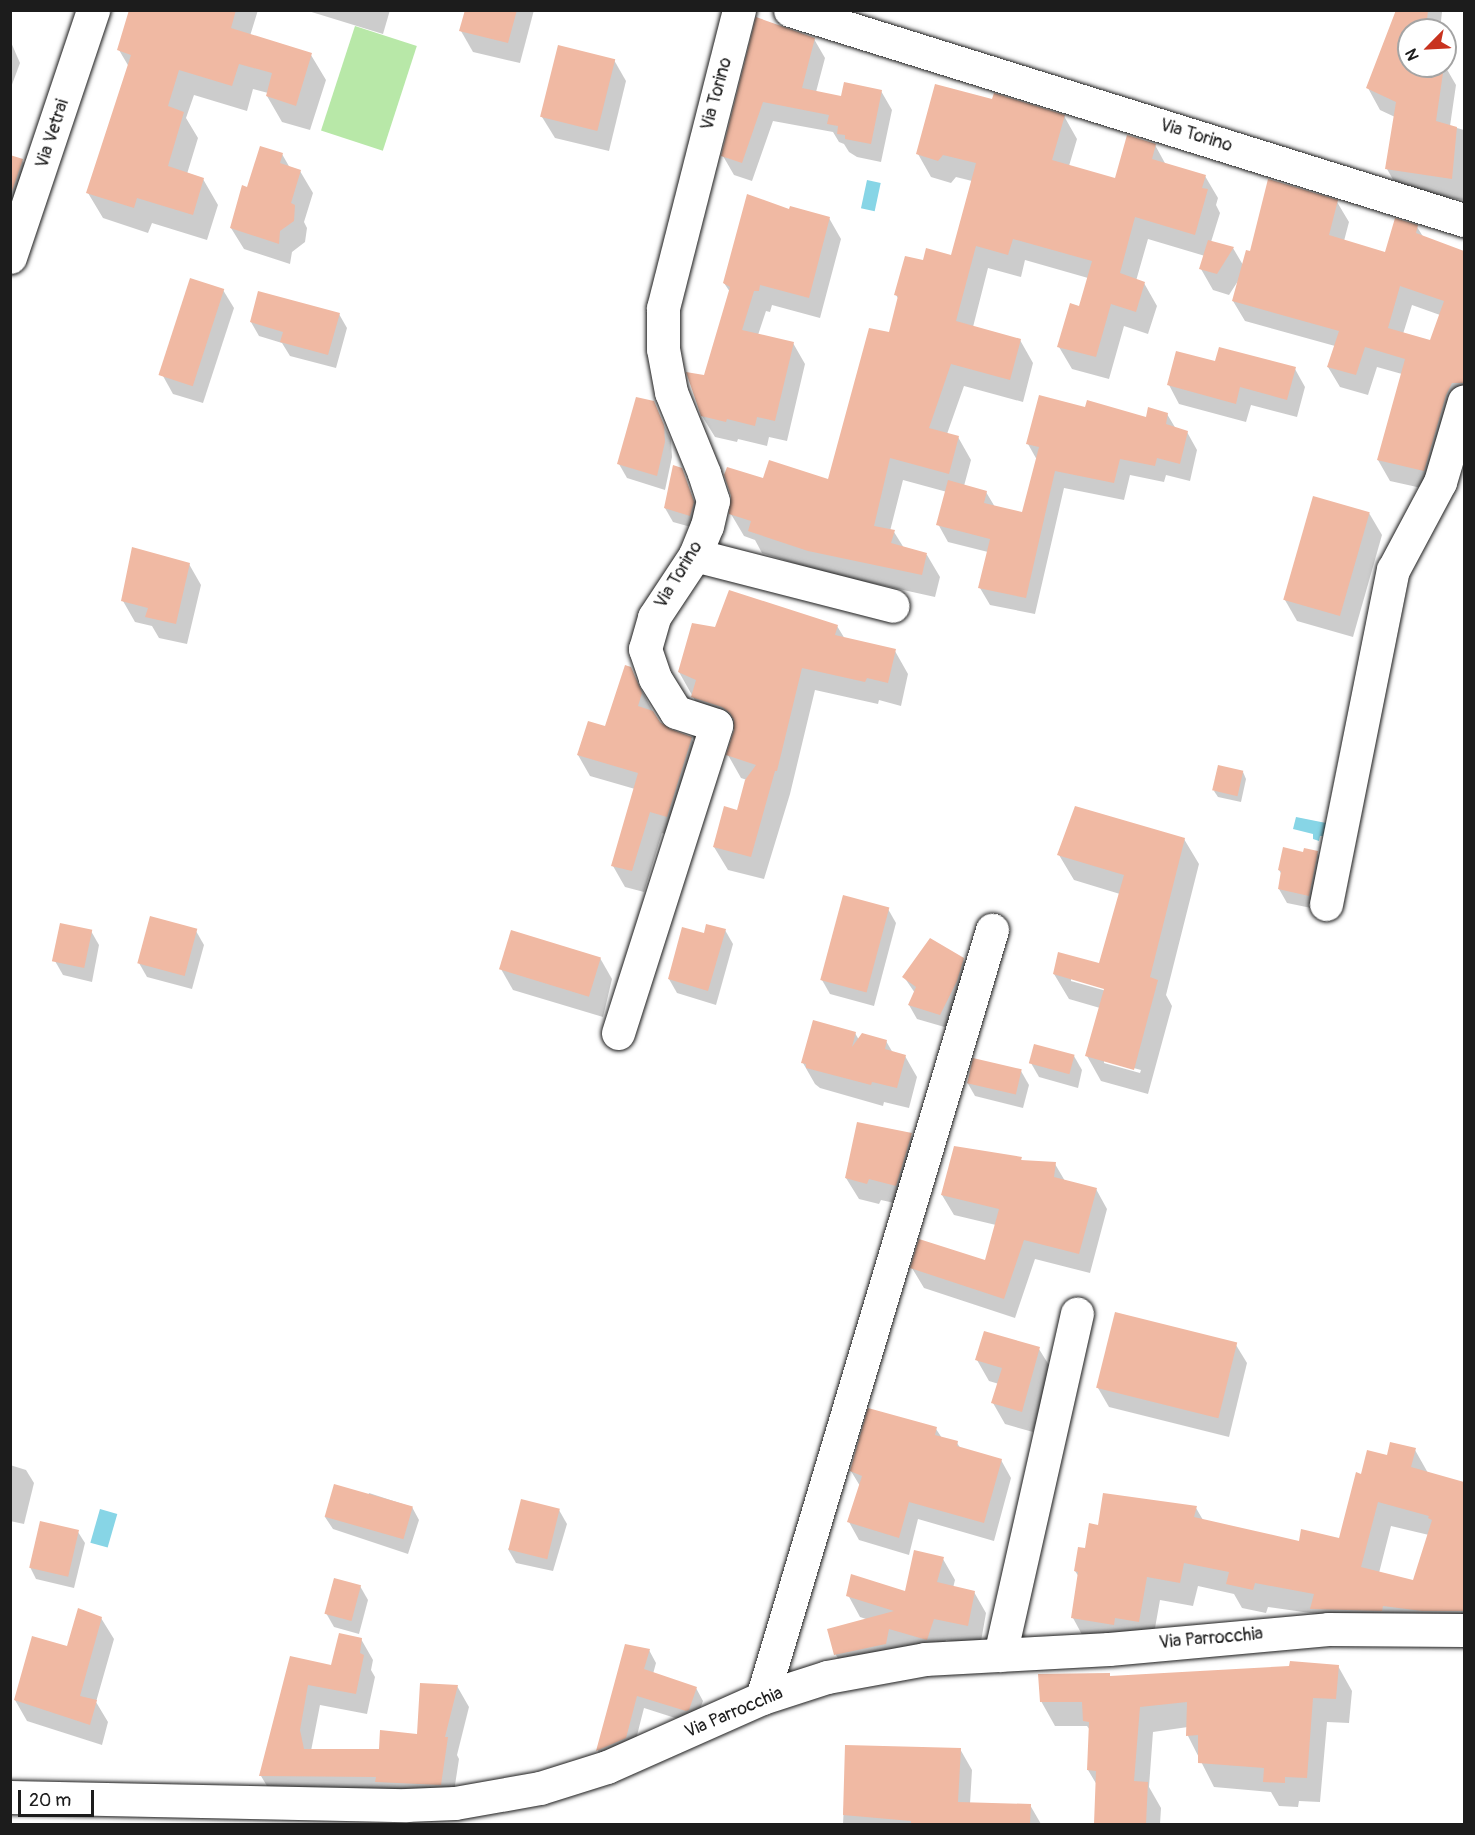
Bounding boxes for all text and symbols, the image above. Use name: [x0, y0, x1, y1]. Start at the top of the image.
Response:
north arrow: [1397, 18, 1457, 78]
text: N: [1401, 46, 1424, 64]
street label: Via Torino: [697, 55, 737, 133]
street label: Via Vetrai: [32, 97, 74, 171]
street label: Via Torino: [1157, 115, 1235, 157]
street label: Via Torino: [650, 537, 708, 613]
street label: Via Parrocchia: [1158, 1624, 1264, 1654]
street label: Via Parrocchia: [682, 1683, 786, 1743]
scale bar: [21, 1778, 98, 1816]
text: 20 m: [29, 1789, 71, 1812]

